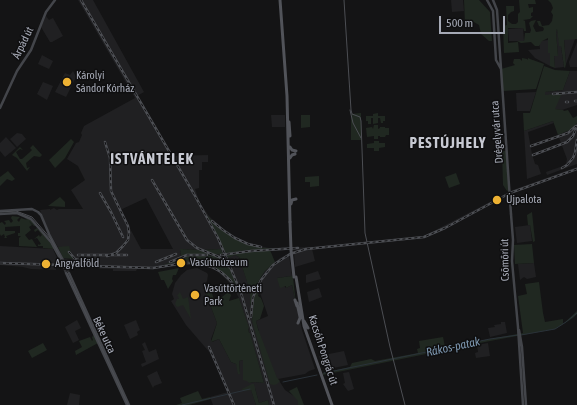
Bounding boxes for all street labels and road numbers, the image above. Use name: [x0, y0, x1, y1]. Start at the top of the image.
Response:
street label: Árpád út: [10, 25, 36, 61]
street label: Drégelyvár utca: [488, 100, 506, 164]
street label: Csömöri út: [498, 238, 512, 282]
street label: Kacsóh Pongrác út: [305, 313, 341, 387]
street label: Béke utca: [90, 315, 118, 355]

